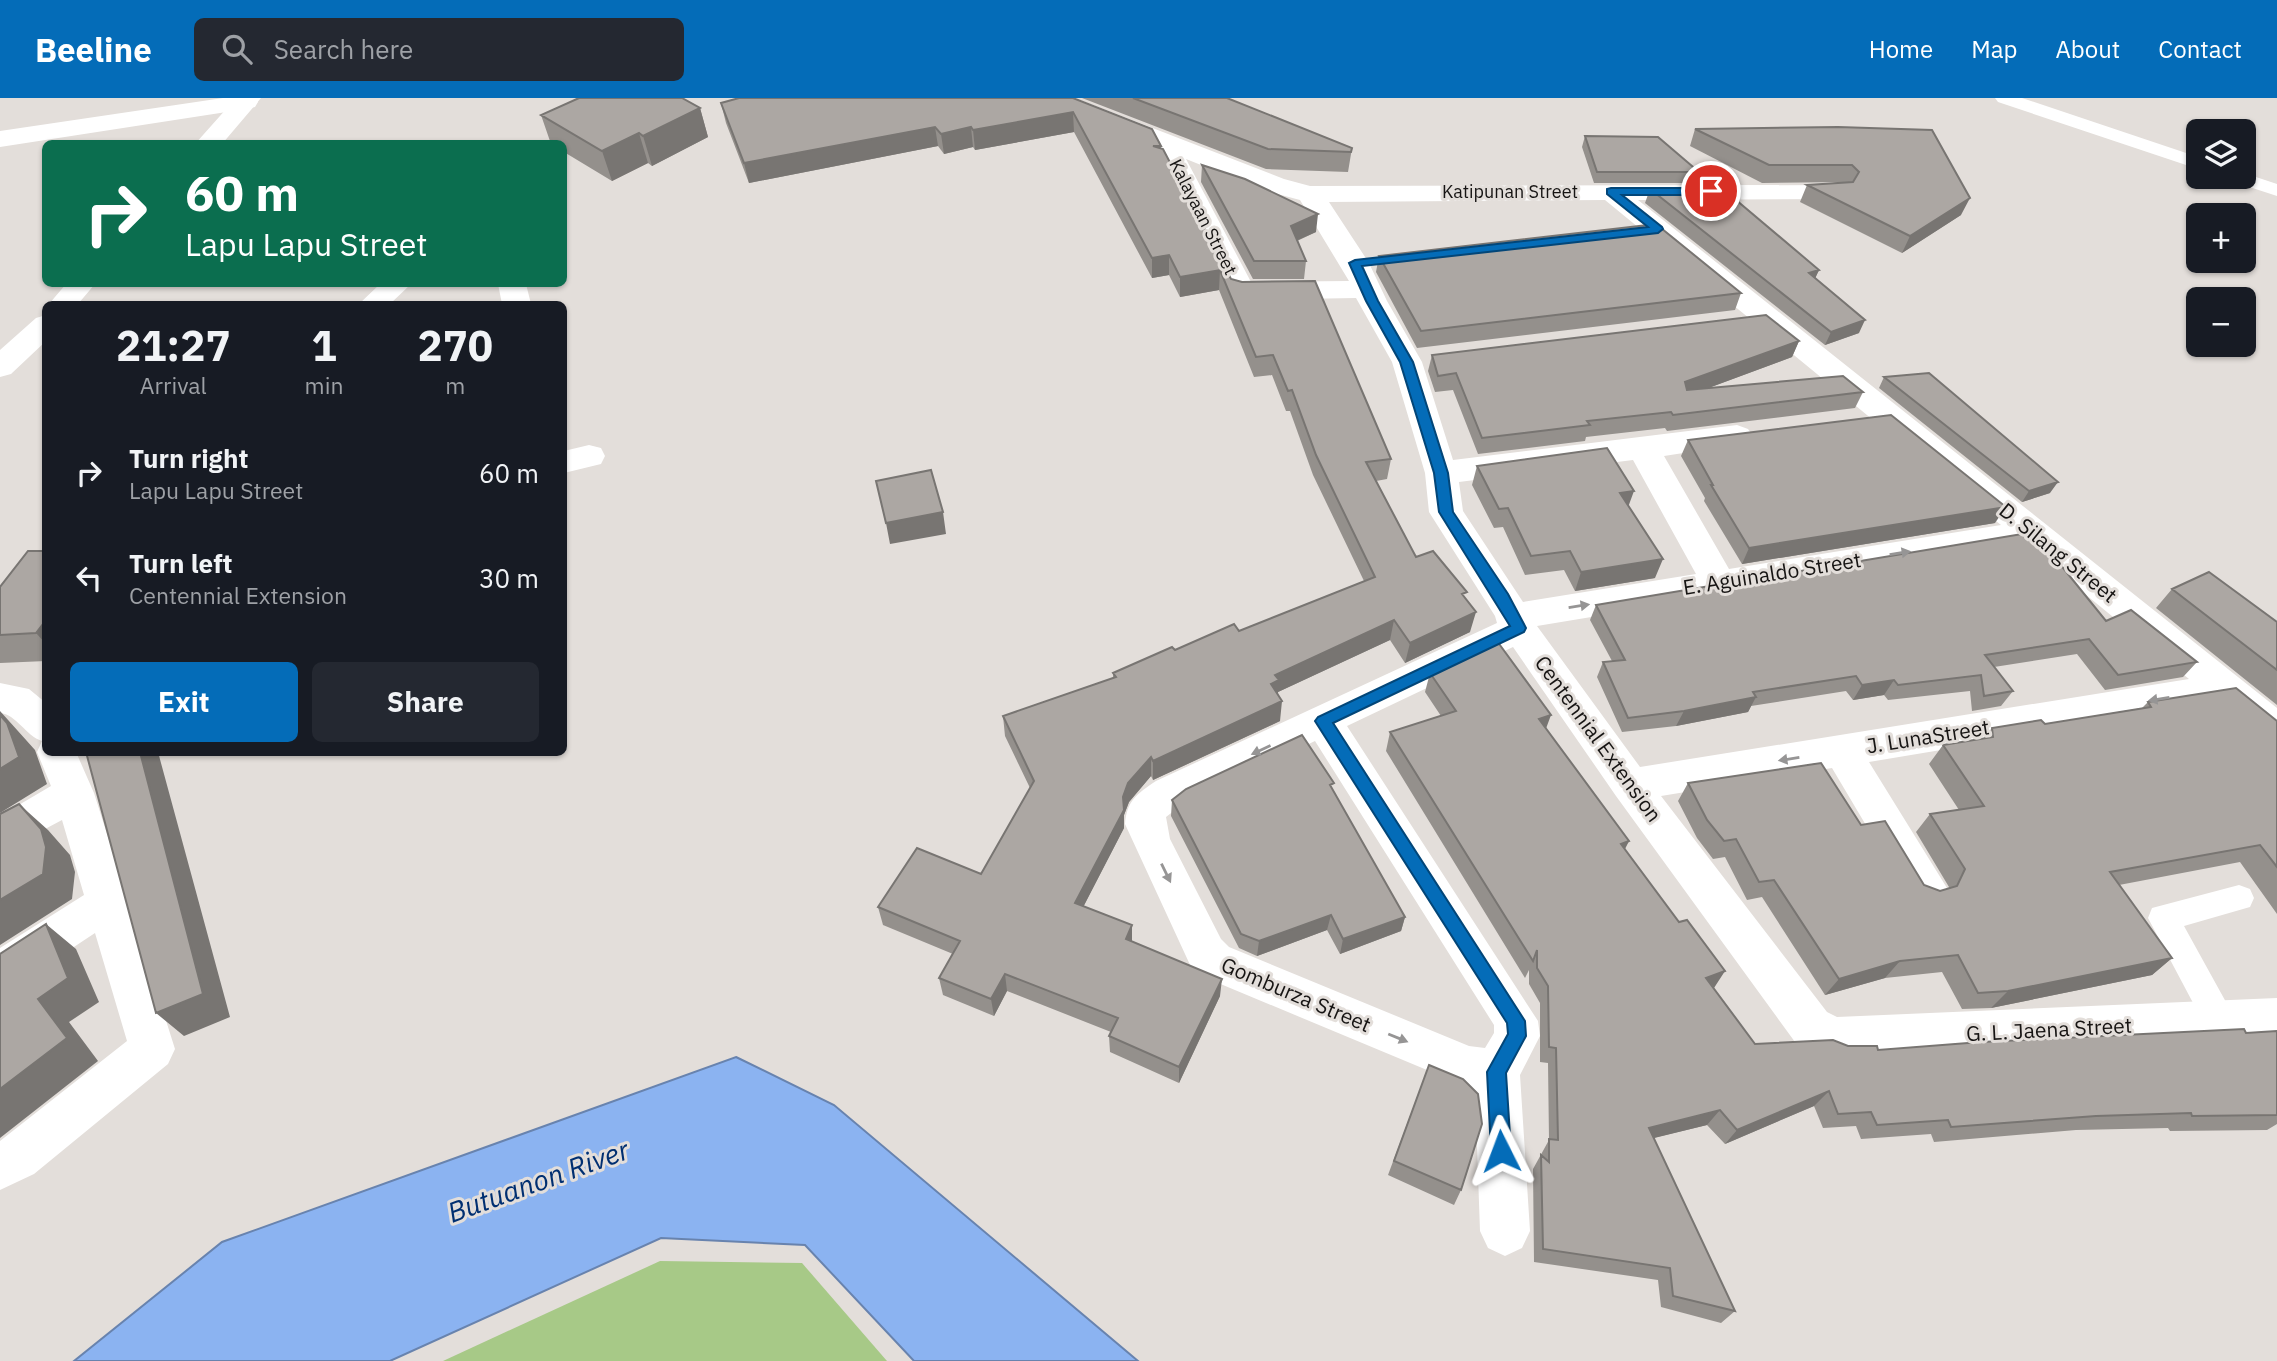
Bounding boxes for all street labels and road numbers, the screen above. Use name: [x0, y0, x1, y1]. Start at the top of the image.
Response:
street label: Kalayaan Street: [1164, 155, 1243, 279]
street label: Katipunan Street: [1442, 180, 1578, 203]
street label: D. Silang Street: [1994, 496, 2123, 608]
street label: E. Aguinaldo Street: [1681, 545, 1863, 601]
street label: Centennial Extension: [1529, 650, 1669, 827]
street label: J. LunaStreet: [1864, 712, 1991, 760]
street label: Gomburza Street: [1217, 950, 1376, 1038]
street label: G. L. Jaena Street: [1965, 1011, 2133, 1047]

